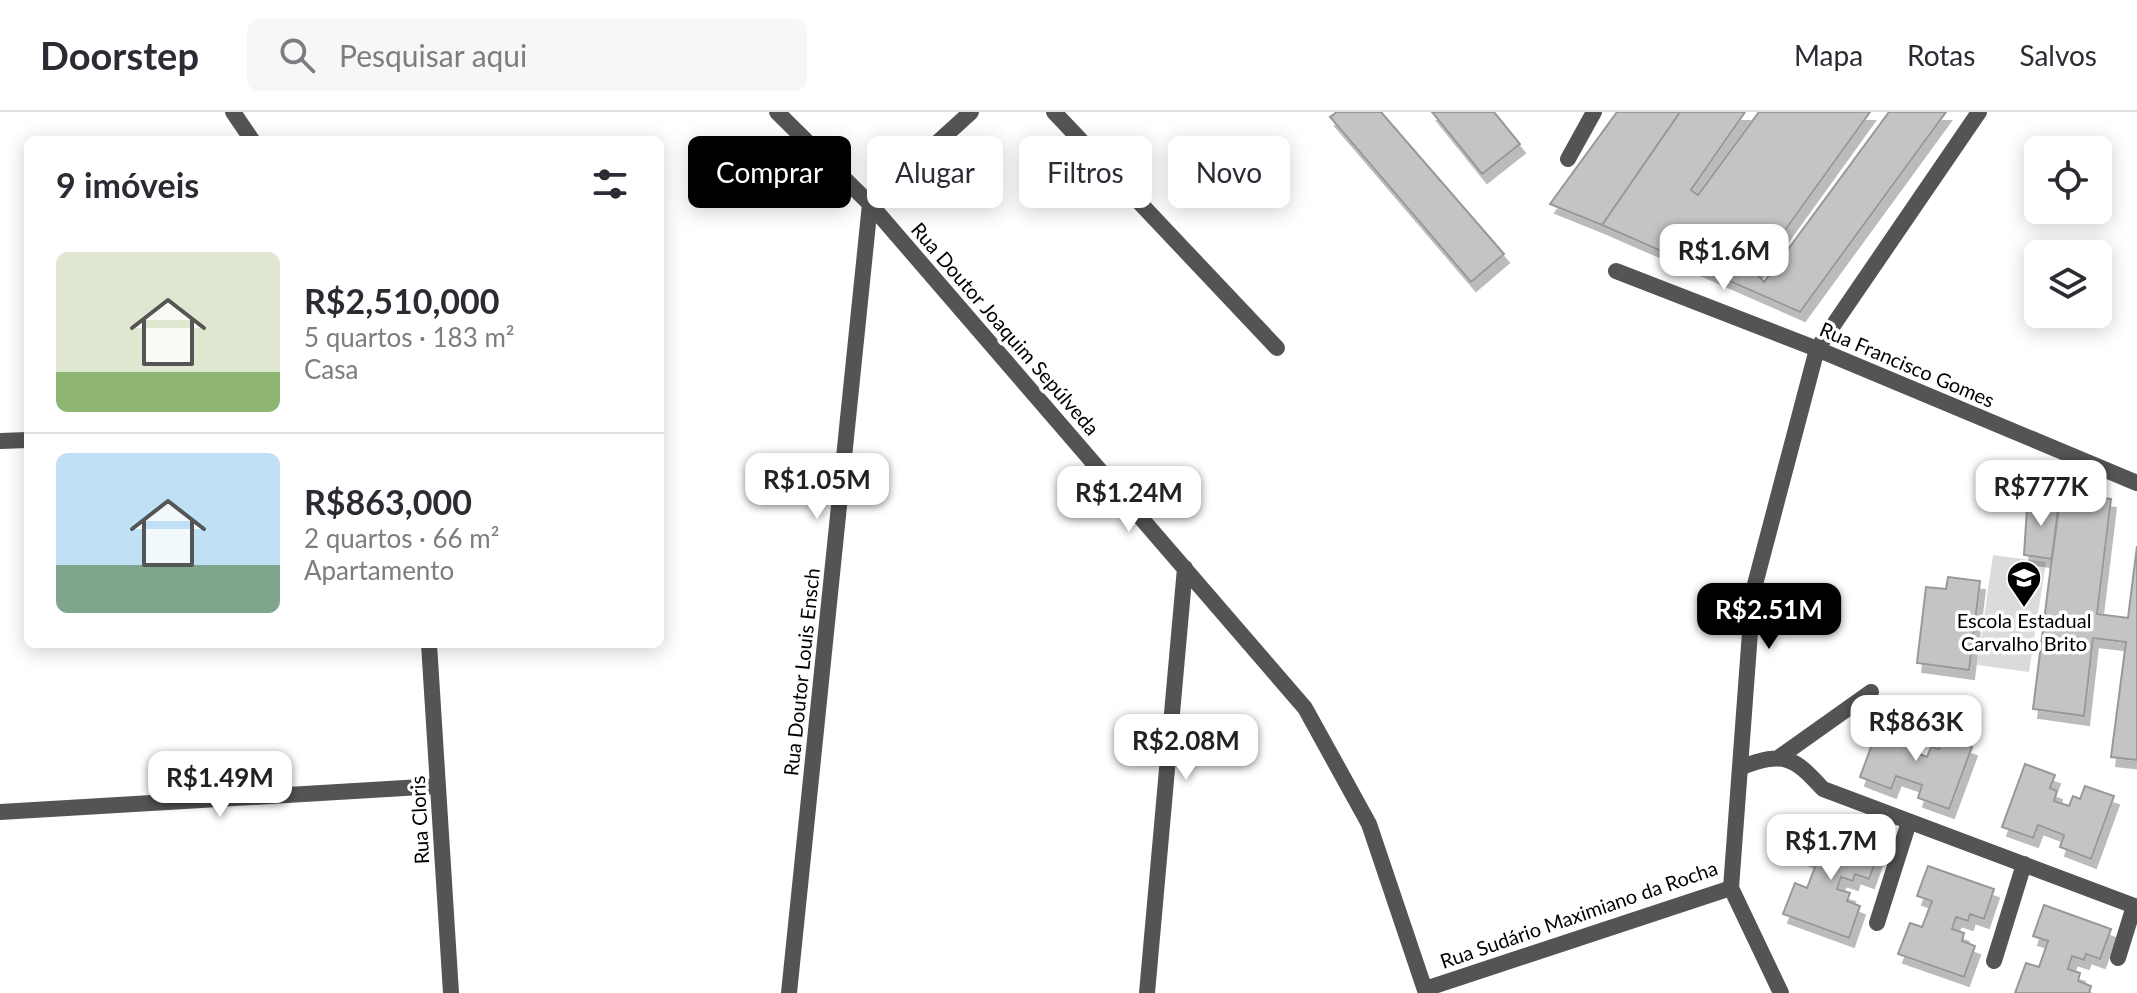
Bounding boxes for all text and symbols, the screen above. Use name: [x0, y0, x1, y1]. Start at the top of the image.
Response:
search box: [247, 19, 807, 91]
text: Doorstep: [40, 32, 199, 78]
icon: search: [275, 33, 319, 77]
text: Pesquisar aqui: [339, 37, 527, 73]
text: Mapa: [1794, 38, 1863, 72]
text: Rotas: [1907, 38, 1975, 72]
text: Salvos: [2019, 38, 2097, 72]
chip: Comprar: [688, 136, 851, 208]
chip: Alugar: [867, 136, 1003, 208]
chip: Filtros: [1019, 136, 1152, 208]
chip: Novo: [1168, 136, 1290, 208]
map controls: [2024, 136, 2112, 328]
button: locate: [2024, 136, 2112, 224]
icon: filters: [588, 162, 632, 206]
text: 9 imóveis: [56, 164, 199, 205]
street label: Rua Doutor Joaquim Sepúlveda: [907, 217, 1105, 440]
pin: R$1.6M: [1659, 224, 1789, 292]
text: R$1.6M: [1678, 234, 1770, 266]
button: layers: [2024, 240, 2112, 328]
text: R$2,510,000: [304, 280, 500, 321]
icon: home: [120, 284, 216, 380]
street label: Rua Francisco Gomes: [1816, 316, 1998, 412]
text: 5 quartos · 183 m²: [304, 321, 514, 353]
text: Casa: [304, 353, 358, 385]
pin: R$1.05M: [743, 453, 891, 521]
pin: R$777K: [1976, 460, 2106, 528]
text: R$1.05M: [763, 463, 871, 495]
pin: R$1.24M: [1055, 466, 1203, 534]
text: R$777K: [1994, 470, 2088, 502]
text: R$1.24M: [1075, 476, 1183, 508]
text: R$863,000: [304, 481, 472, 522]
icon: home: [120, 485, 216, 581]
text: 2 quartos · 66 m²: [304, 522, 499, 554]
text: Apartamento: [304, 554, 454, 586]
school or university icon: Escola Estadual Carvalho Brito: [2005, 559, 2043, 609]
street label: Rua Doutor Louis Ensch: [778, 567, 824, 777]
pin: R$2.51M: [1695, 583, 1843, 651]
text: R$2.51M: [1715, 593, 1823, 625]
place label: Escola Estadual Carvalho Brito: [1957, 608, 2091, 655]
pin: R$863K: [1851, 695, 1981, 763]
text: R$863K: [1869, 705, 1963, 737]
pin: R$2.08M: [1112, 714, 1260, 782]
text: R$2.08M: [1132, 724, 1240, 756]
pin: R$1.49M: [146, 751, 294, 819]
text: R$1.49M: [166, 761, 274, 793]
street label: Rua Cloris: [405, 775, 433, 865]
pin: R$1.7M: [1766, 814, 1896, 882]
text: R$1.7M: [1785, 824, 1877, 856]
street label: Rua Sudário Maximiano da Rocha: [1437, 855, 1721, 973]

